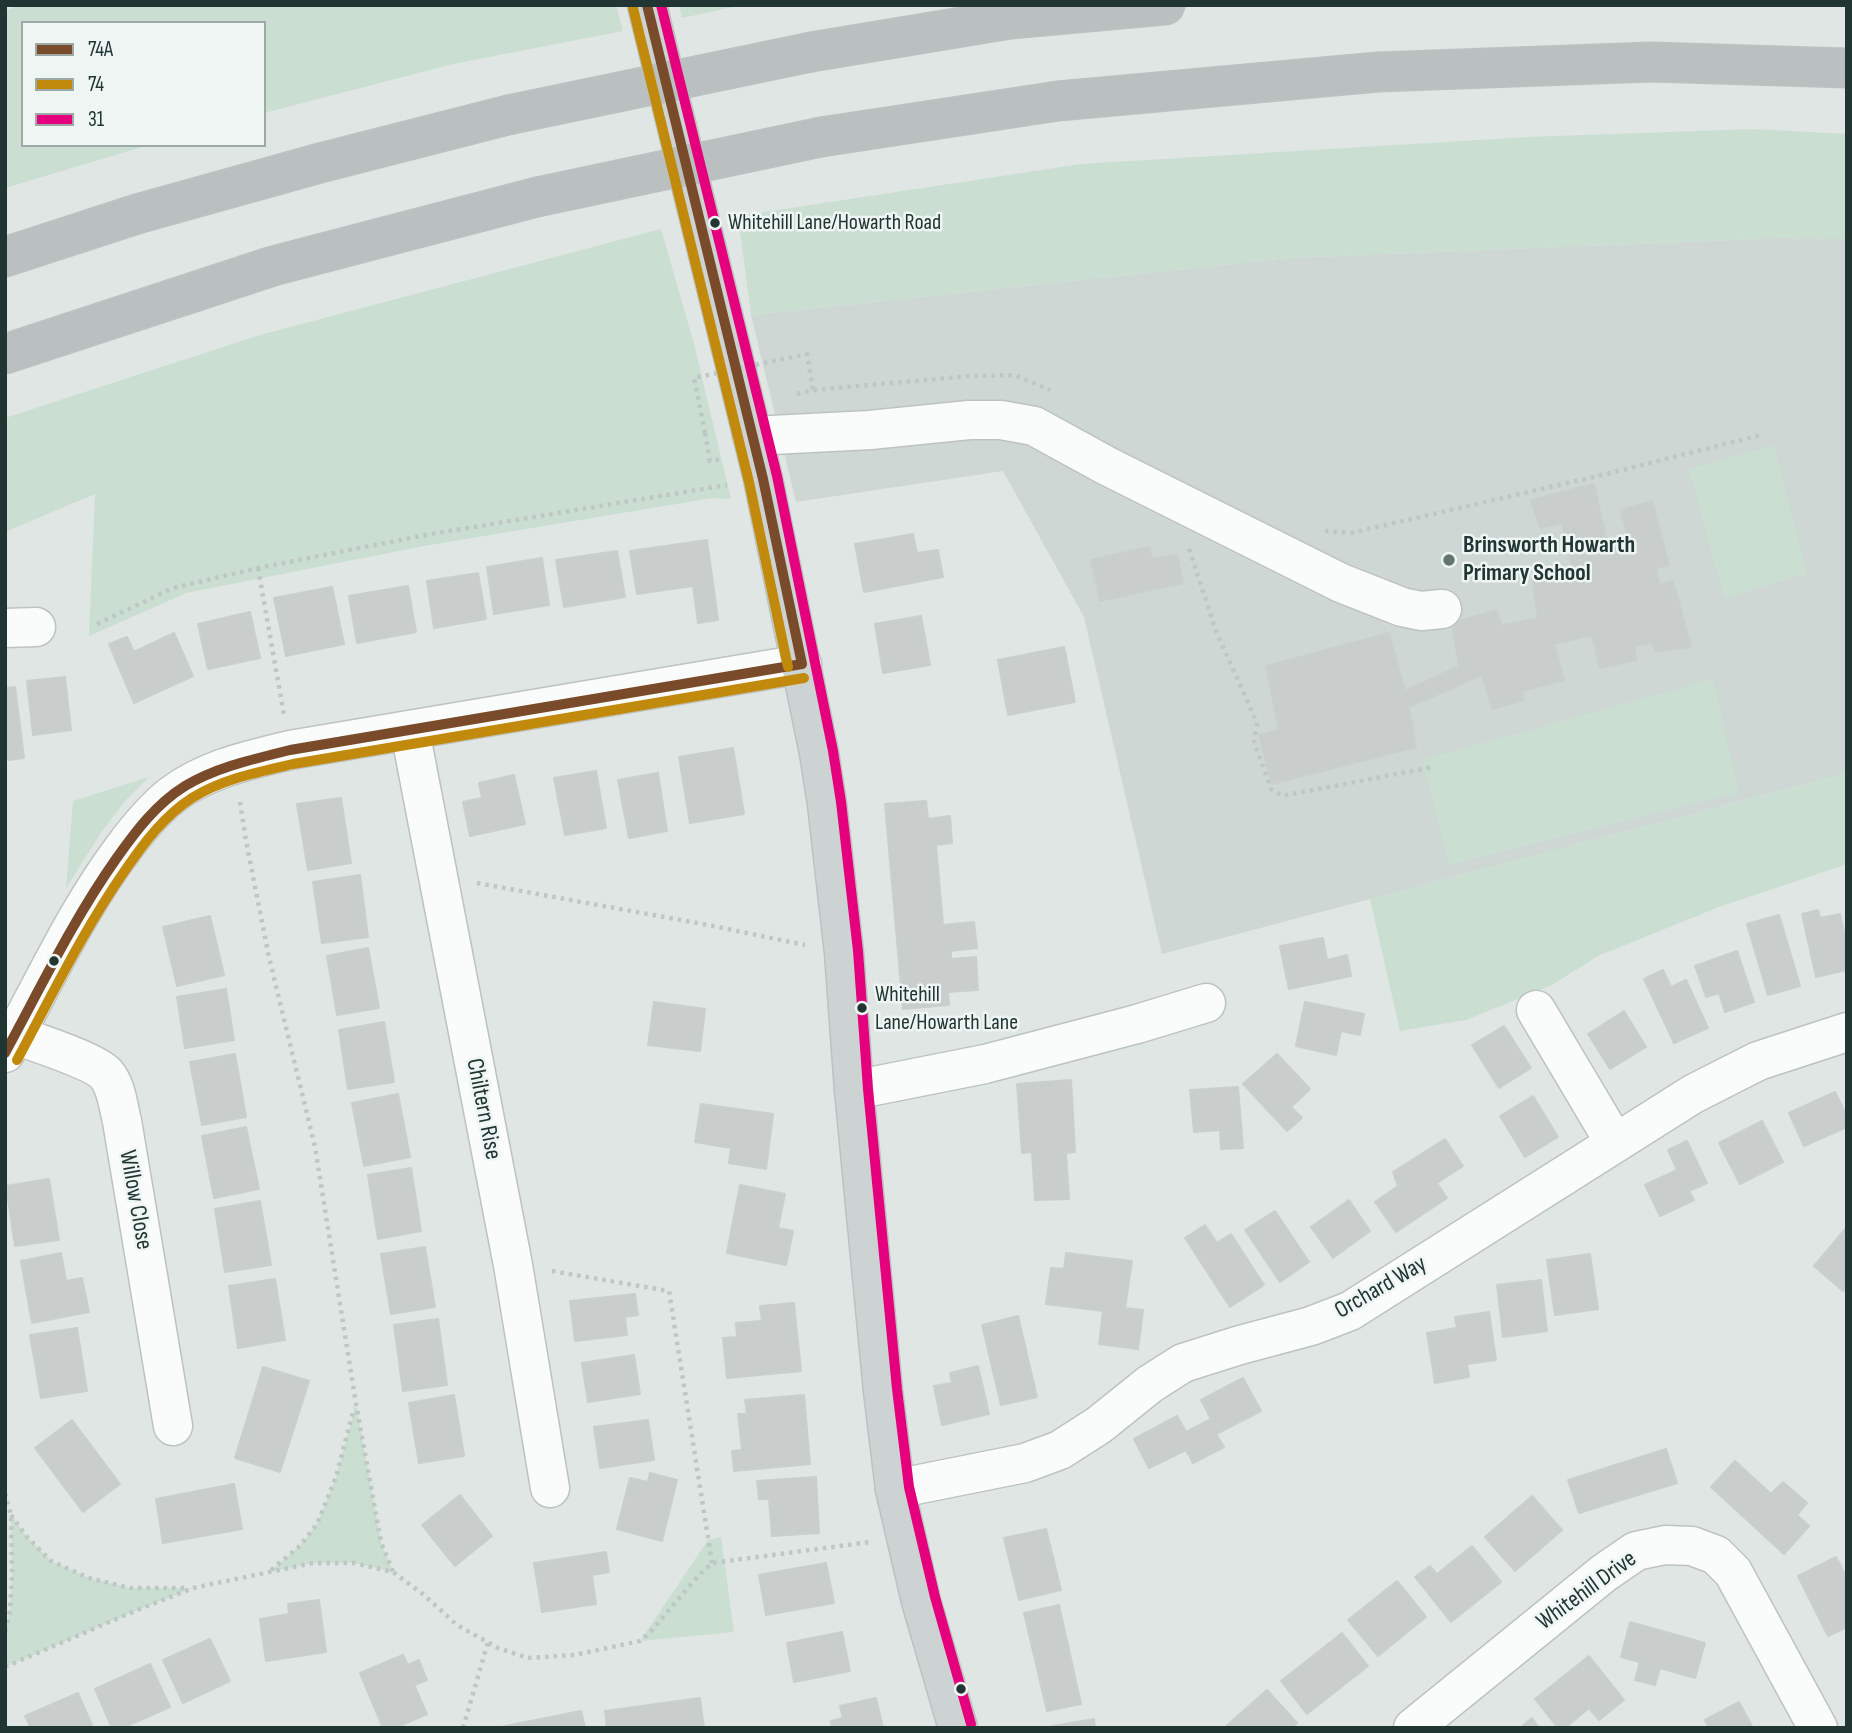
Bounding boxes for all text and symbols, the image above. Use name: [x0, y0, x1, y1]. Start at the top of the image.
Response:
legend: [21, 21, 266, 147]
text: 74A: [88, 37, 113, 62]
text: 74: [88, 72, 104, 97]
text: 31: [88, 107, 104, 132]
place label: Whitehill Lane/Howarth Road: [728, 210, 941, 236]
marker: Whitehill Lane/Howarth Road: [708, 216, 722, 230]
place label: Brinsworth Howarth Primary School: [1463, 532, 1635, 588]
marker: Brinsworth Howarth Primary School: [1441, 552, 1457, 568]
unlabelled marker: [47, 954, 61, 968]
place label: Whitehill Lane/Howarth Lane: [875, 982, 1018, 1034]
marker: Whitehill Lane/Howarth Lane: [855, 1001, 869, 1015]
street label: Chiltern Rise: [459, 1056, 507, 1162]
street label: Willow Close: [112, 1148, 158, 1252]
street label: Orchard Way: [1330, 1250, 1432, 1326]
street label: Whitehill Drive: [1531, 1545, 1643, 1637]
unlabelled marker: [954, 1682, 968, 1696]

